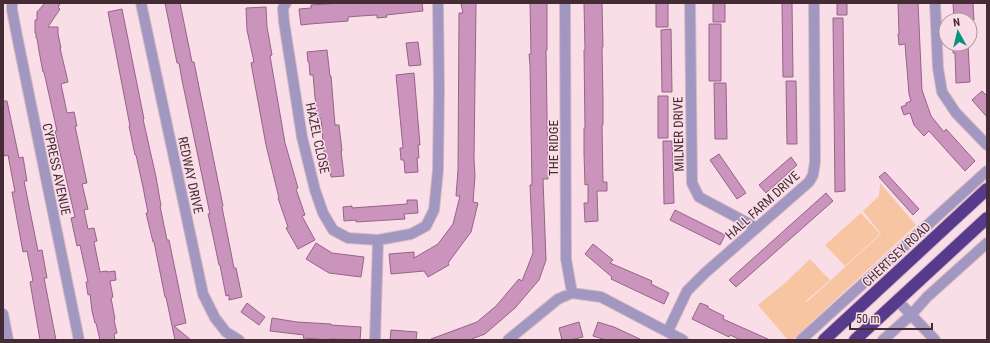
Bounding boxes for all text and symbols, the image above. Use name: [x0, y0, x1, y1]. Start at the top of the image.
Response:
north arrow: [938, 12, 978, 52]
text: N: [952, 16, 961, 29]
street label: MILNER DRIVE: [670, 96, 687, 172]
street label: HAZEL CLOSE: [303, 101, 332, 175]
street label: THE RIDGE: [546, 120, 561, 176]
street label: CYPRESS AVENUE: [39, 122, 74, 217]
street label: REDWAY DRIVE: [175, 135, 206, 215]
street label: HALL FARM DRIVE: [722, 168, 803, 243]
street label: CHERTSEY ROAD: [859, 219, 933, 290]
scale bar: [850, 305, 932, 331]
text: 50 m: [856, 312, 880, 326]

